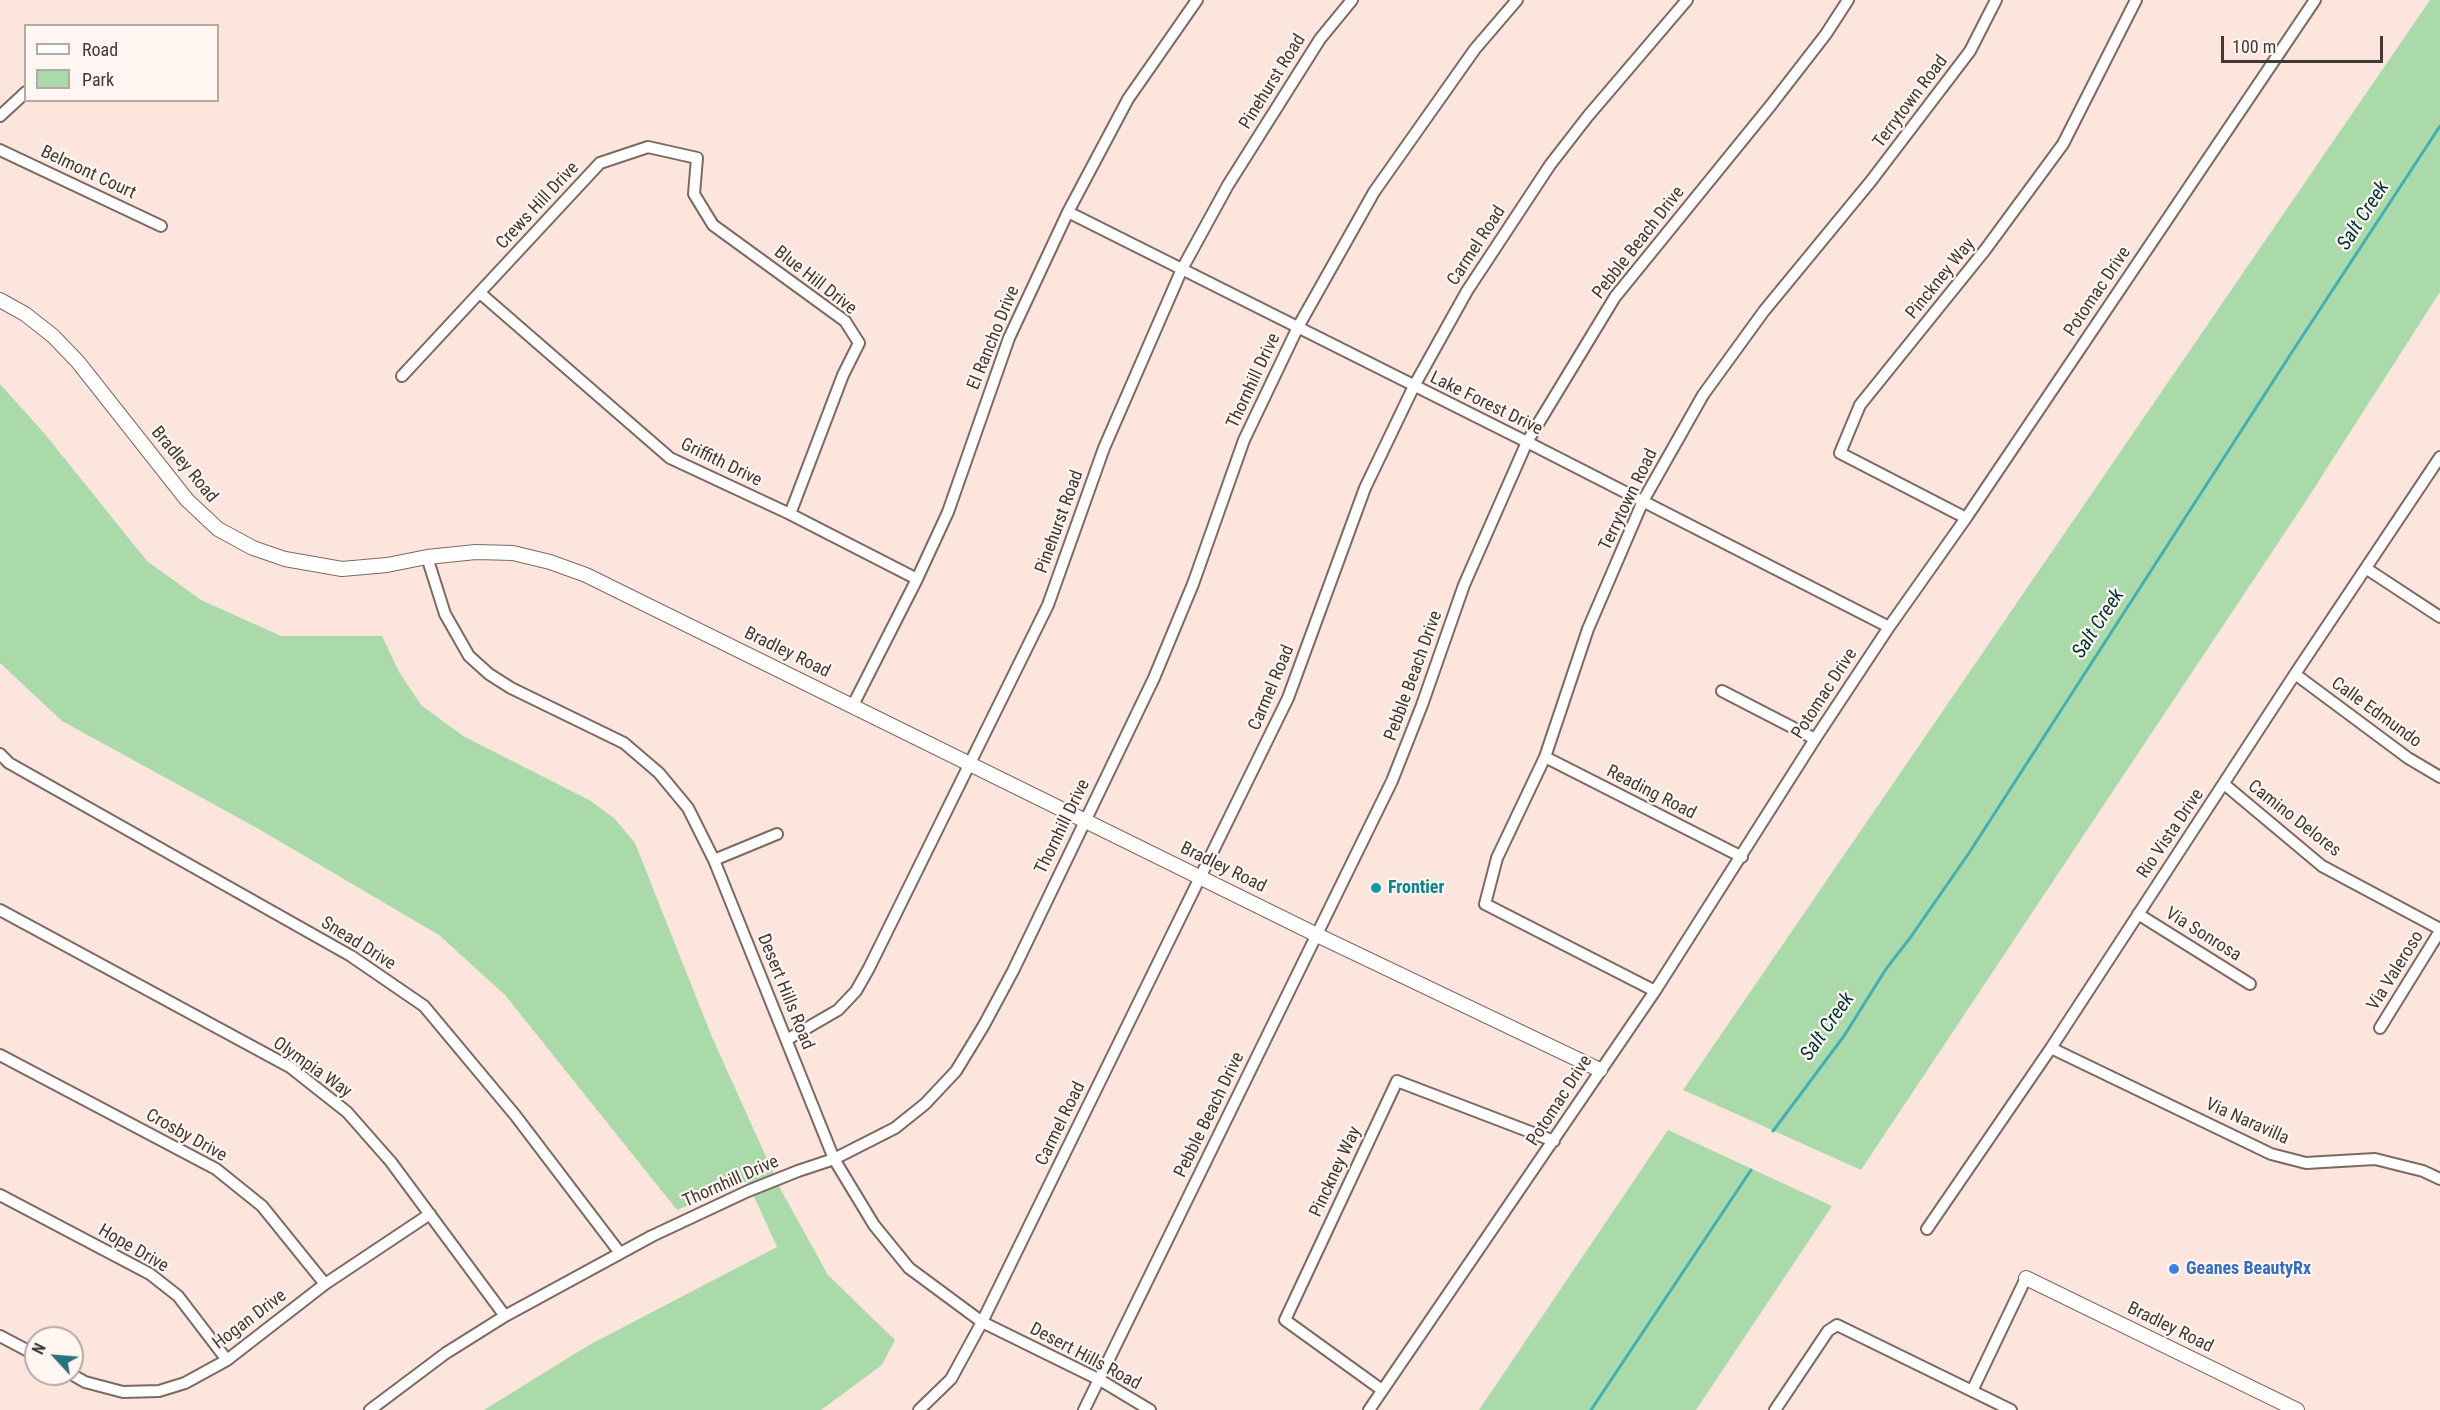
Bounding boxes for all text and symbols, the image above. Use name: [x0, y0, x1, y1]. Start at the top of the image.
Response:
legend: [24, 24, 219, 102]
scale bar: [2224, 24, 2386, 62]
street label: Pinehurst Road: [1235, 31, 1311, 133]
text: 100 m: [2232, 36, 2276, 57]
text: Road: [82, 39, 118, 60]
street label: Terrytown Road: [1869, 51, 1953, 153]
text: Park: [82, 69, 114, 90]
street label: Belmont Court: [37, 142, 139, 204]
street label: Crews Hill Drive: [492, 158, 584, 254]
water label: Salt Creek: [2333, 177, 2395, 255]
street label: Pebble Beach Drive: [1588, 182, 1690, 304]
street label: Carmel Road: [1443, 202, 1511, 290]
street label: Pinckney Way: [1902, 234, 1980, 324]
street label: Blue Hill Drive: [769, 242, 861, 320]
street label: Potomac Drive: [2060, 243, 2136, 341]
street label: El Rancho Drive: [963, 283, 1025, 393]
street label: Thornhill Drive: [1223, 330, 1285, 432]
street label: Lake Forest Drive: [1426, 367, 1546, 441]
street label: Bradley Road: [146, 423, 222, 507]
street label: Griffith Drive: [677, 434, 765, 492]
street label: Terrytown Road: [1595, 446, 1663, 554]
street label: Pinehurst Road: [1031, 468, 1089, 576]
water label: Salt Creek: [2068, 585, 2130, 663]
street label: Pebble Beach Drive: [1380, 608, 1448, 744]
street label: Bradley Road: [741, 623, 833, 683]
street label: Carmel Road: [1244, 642, 1300, 734]
street label: Potomac Drive: [1788, 645, 1862, 743]
street label: Calle Edmundo: [2327, 673, 2425, 753]
street label: Reading Road: [1603, 761, 1699, 825]
street label: Thornhill Drive: [1031, 776, 1095, 878]
street label: Camino Delores: [2243, 776, 2345, 862]
street label: Rio Vista Drive: [2133, 785, 2209, 883]
street label: Bradley Road: [1177, 838, 1269, 898]
place label: Frontier: [1388, 877, 1444, 899]
marker: Frontier: [1369, 881, 1383, 895]
street label: Via Sonrosa: [2161, 903, 2245, 967]
street label: Snead Drive: [317, 913, 399, 975]
street label: Via Valeroso: [2363, 927, 2429, 1015]
street label: Desert Hills Road: [752, 931, 818, 1053]
water label: Salt Creek: [1796, 988, 1860, 1066]
street label: Olympia Way: [268, 1033, 356, 1103]
street label: Pebble Beach Drive: [1170, 1049, 1250, 1181]
street label: Potomac Drive: [1523, 1052, 1597, 1150]
street label: Carmel Road: [1031, 1079, 1091, 1169]
street label: Via Naravilla: [2202, 1094, 2292, 1150]
street label: Crosby Drive: [142, 1105, 230, 1167]
street label: Pinckney Way: [1306, 1123, 1366, 1221]
street label: Thornhill Drive: [680, 1151, 782, 1213]
street label: Hope Drive: [94, 1220, 172, 1278]
place label: Geanes BeautyRx: [2186, 1258, 2311, 1280]
marker: Geanes BeautyRx: [2167, 1262, 2181, 1276]
street label: Hogan Drive: [209, 1285, 291, 1355]
street label: Bradley Road: [2124, 1298, 2216, 1358]
street label: Desert Hills Road: [1026, 1319, 1144, 1395]
north arrow: [24, 1326, 84, 1386]
text: N: [28, 1340, 50, 1357]

